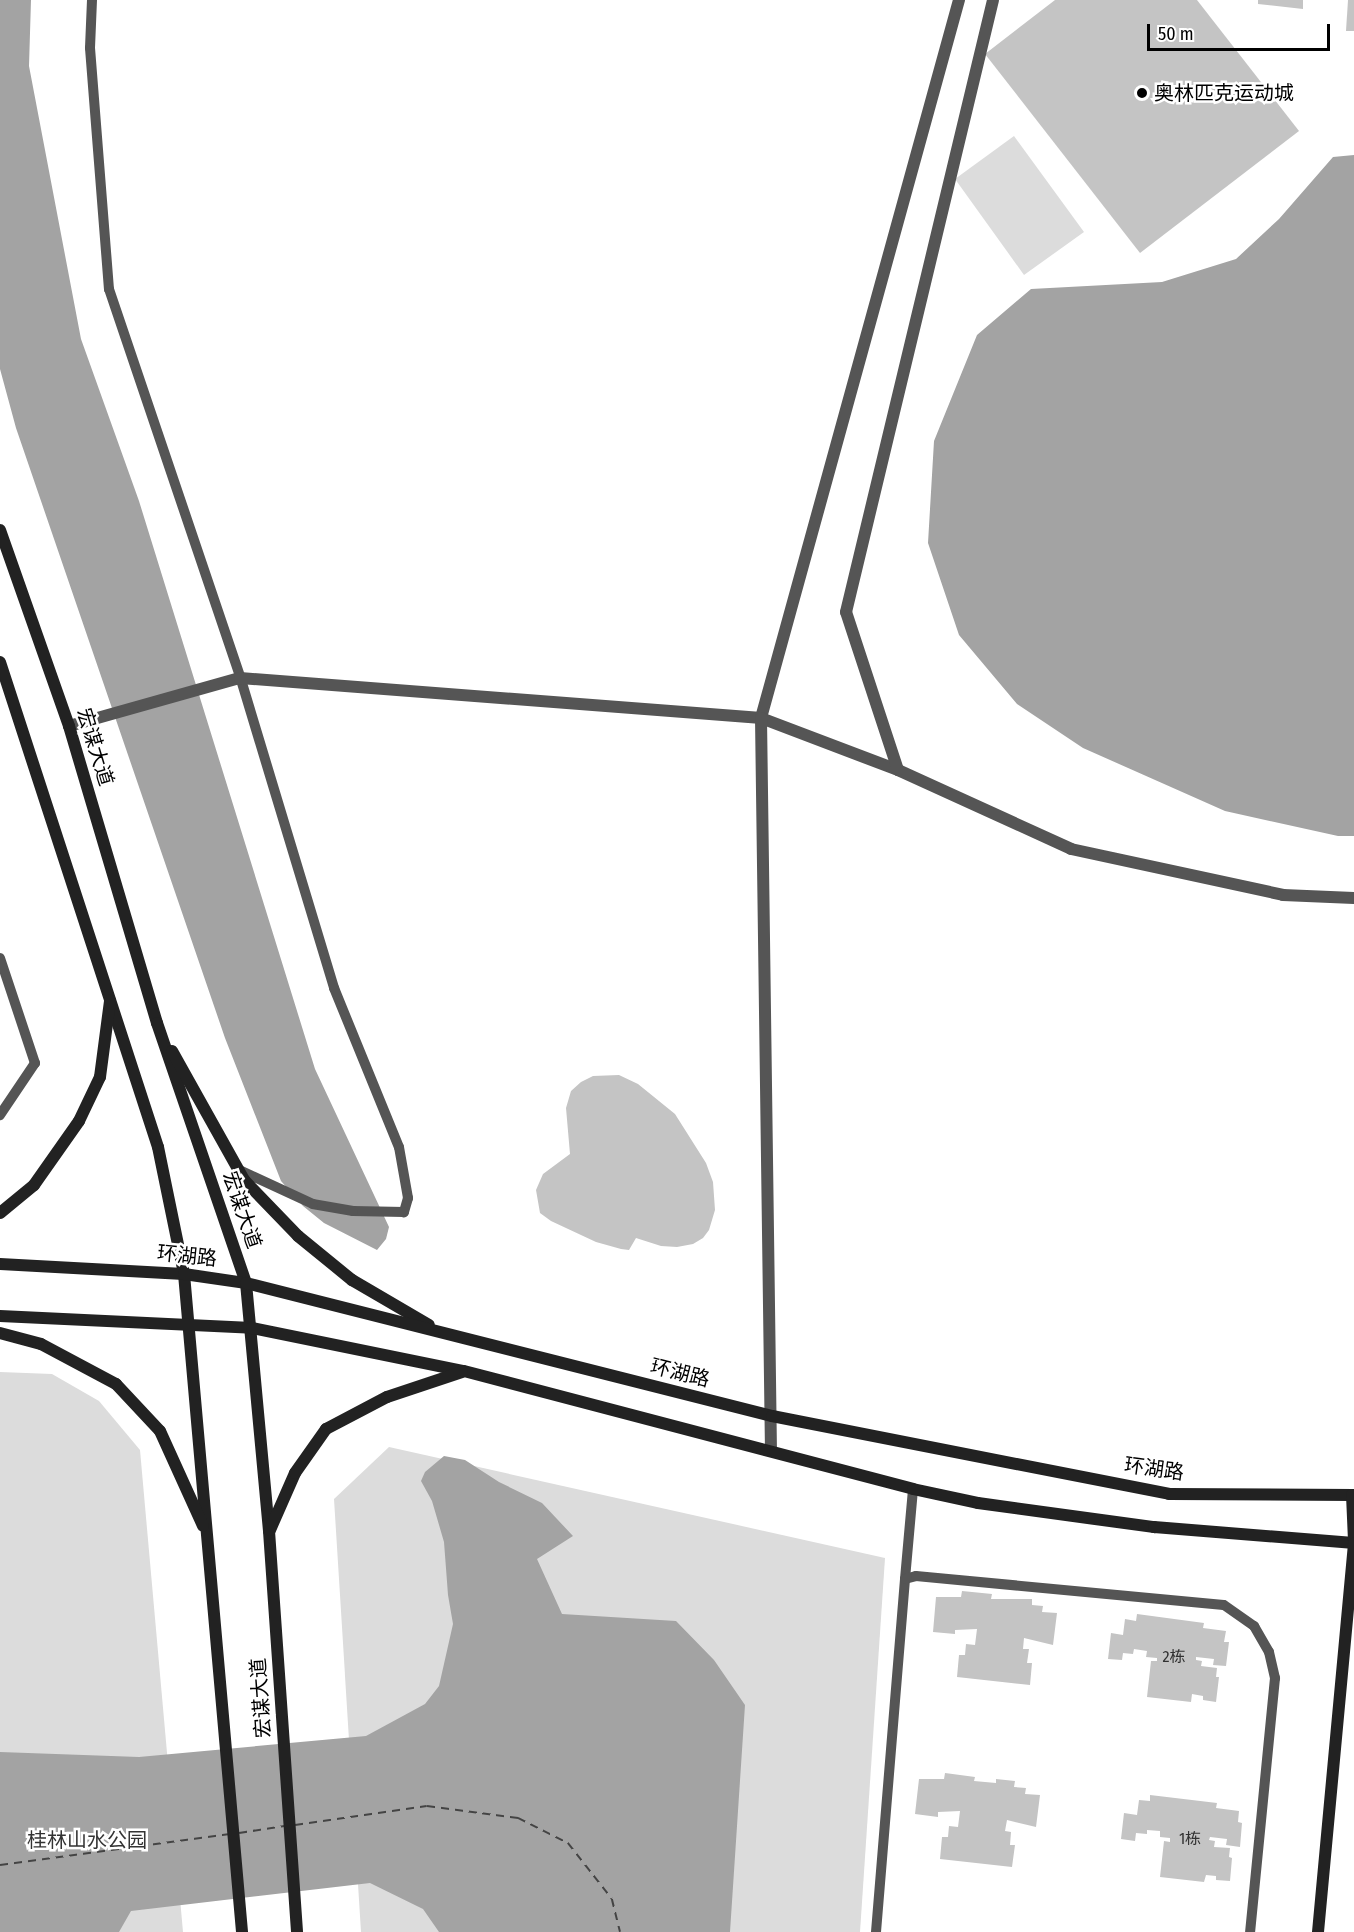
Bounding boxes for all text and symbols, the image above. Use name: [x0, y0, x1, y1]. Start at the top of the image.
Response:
scale bar: [1150, 12, 1333, 50]
text: 50 m: [1158, 23, 1194, 45]
place label: 奥林匹克运动城: [1154, 81, 1294, 105]
marker: 奥林匹克运动城: [1135, 86, 1149, 100]
street label: 宏谋大道: [72, 705, 118, 789]
street label: 宏谋大道: [218, 1168, 266, 1252]
street label: 环湖路: [156, 1241, 218, 1271]
street label: 环湖路: [648, 1354, 712, 1392]
street label: 环湖路: [1123, 1453, 1185, 1485]
house number: 2栋: [1162, 1647, 1186, 1667]
street label: 宏谋大道: [246, 1657, 276, 1739]
park label: 桂林山水公园: [27, 1828, 147, 1852]
house number: 1栋: [1179, 1829, 1201, 1849]

